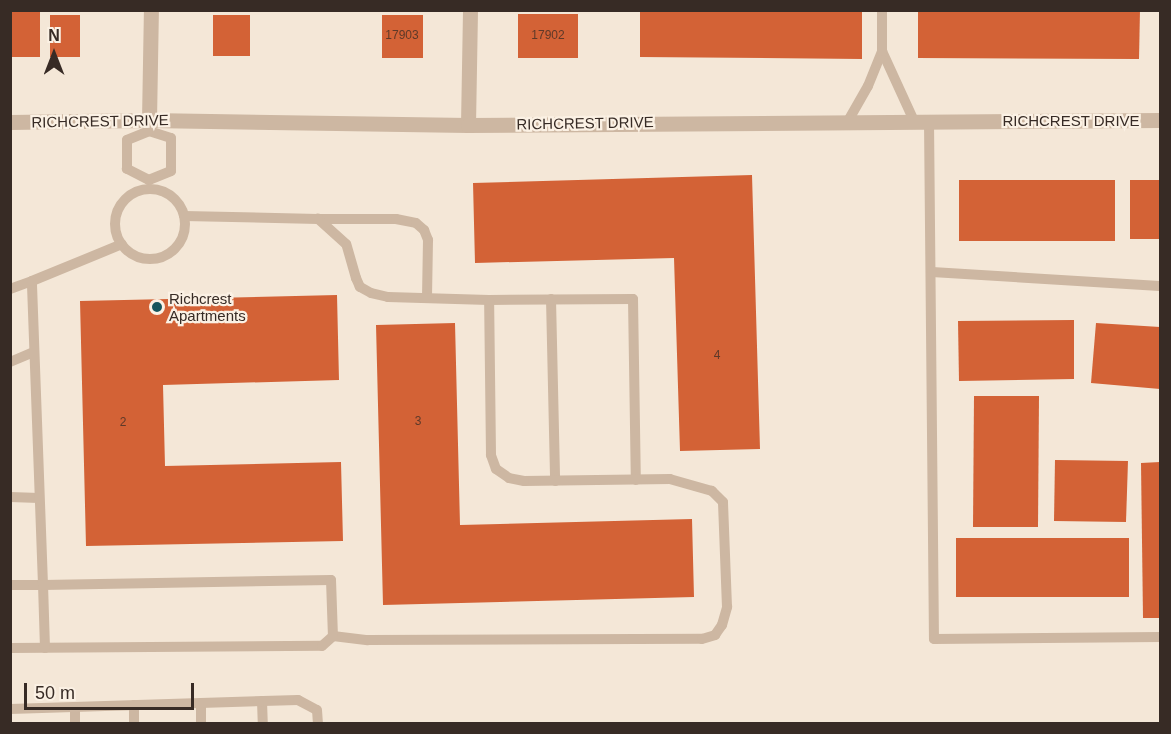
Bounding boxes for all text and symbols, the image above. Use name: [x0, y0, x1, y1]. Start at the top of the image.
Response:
north arrow: [24, 24, 84, 84]
text: N: [48, 27, 60, 44]
house number: 17903: [385, 29, 419, 43]
house number: 17902: [531, 29, 565, 43]
street label: RICHCREST DRIVE: [31, 111, 169, 131]
street label: RICHCREST DRIVE: [1002, 112, 1140, 130]
street label: RICHCREST DRIVE: [516, 113, 654, 133]
place label: Richcrest Apartments: [169, 289, 246, 324]
marker: Richcrest Apartments: [150, 300, 164, 314]
house number: 4: [714, 349, 720, 363]
house number: 3: [415, 415, 421, 429]
house number: 2: [120, 416, 126, 430]
scale bar: [27, 671, 196, 709]
text: 50 m: [35, 683, 75, 703]

